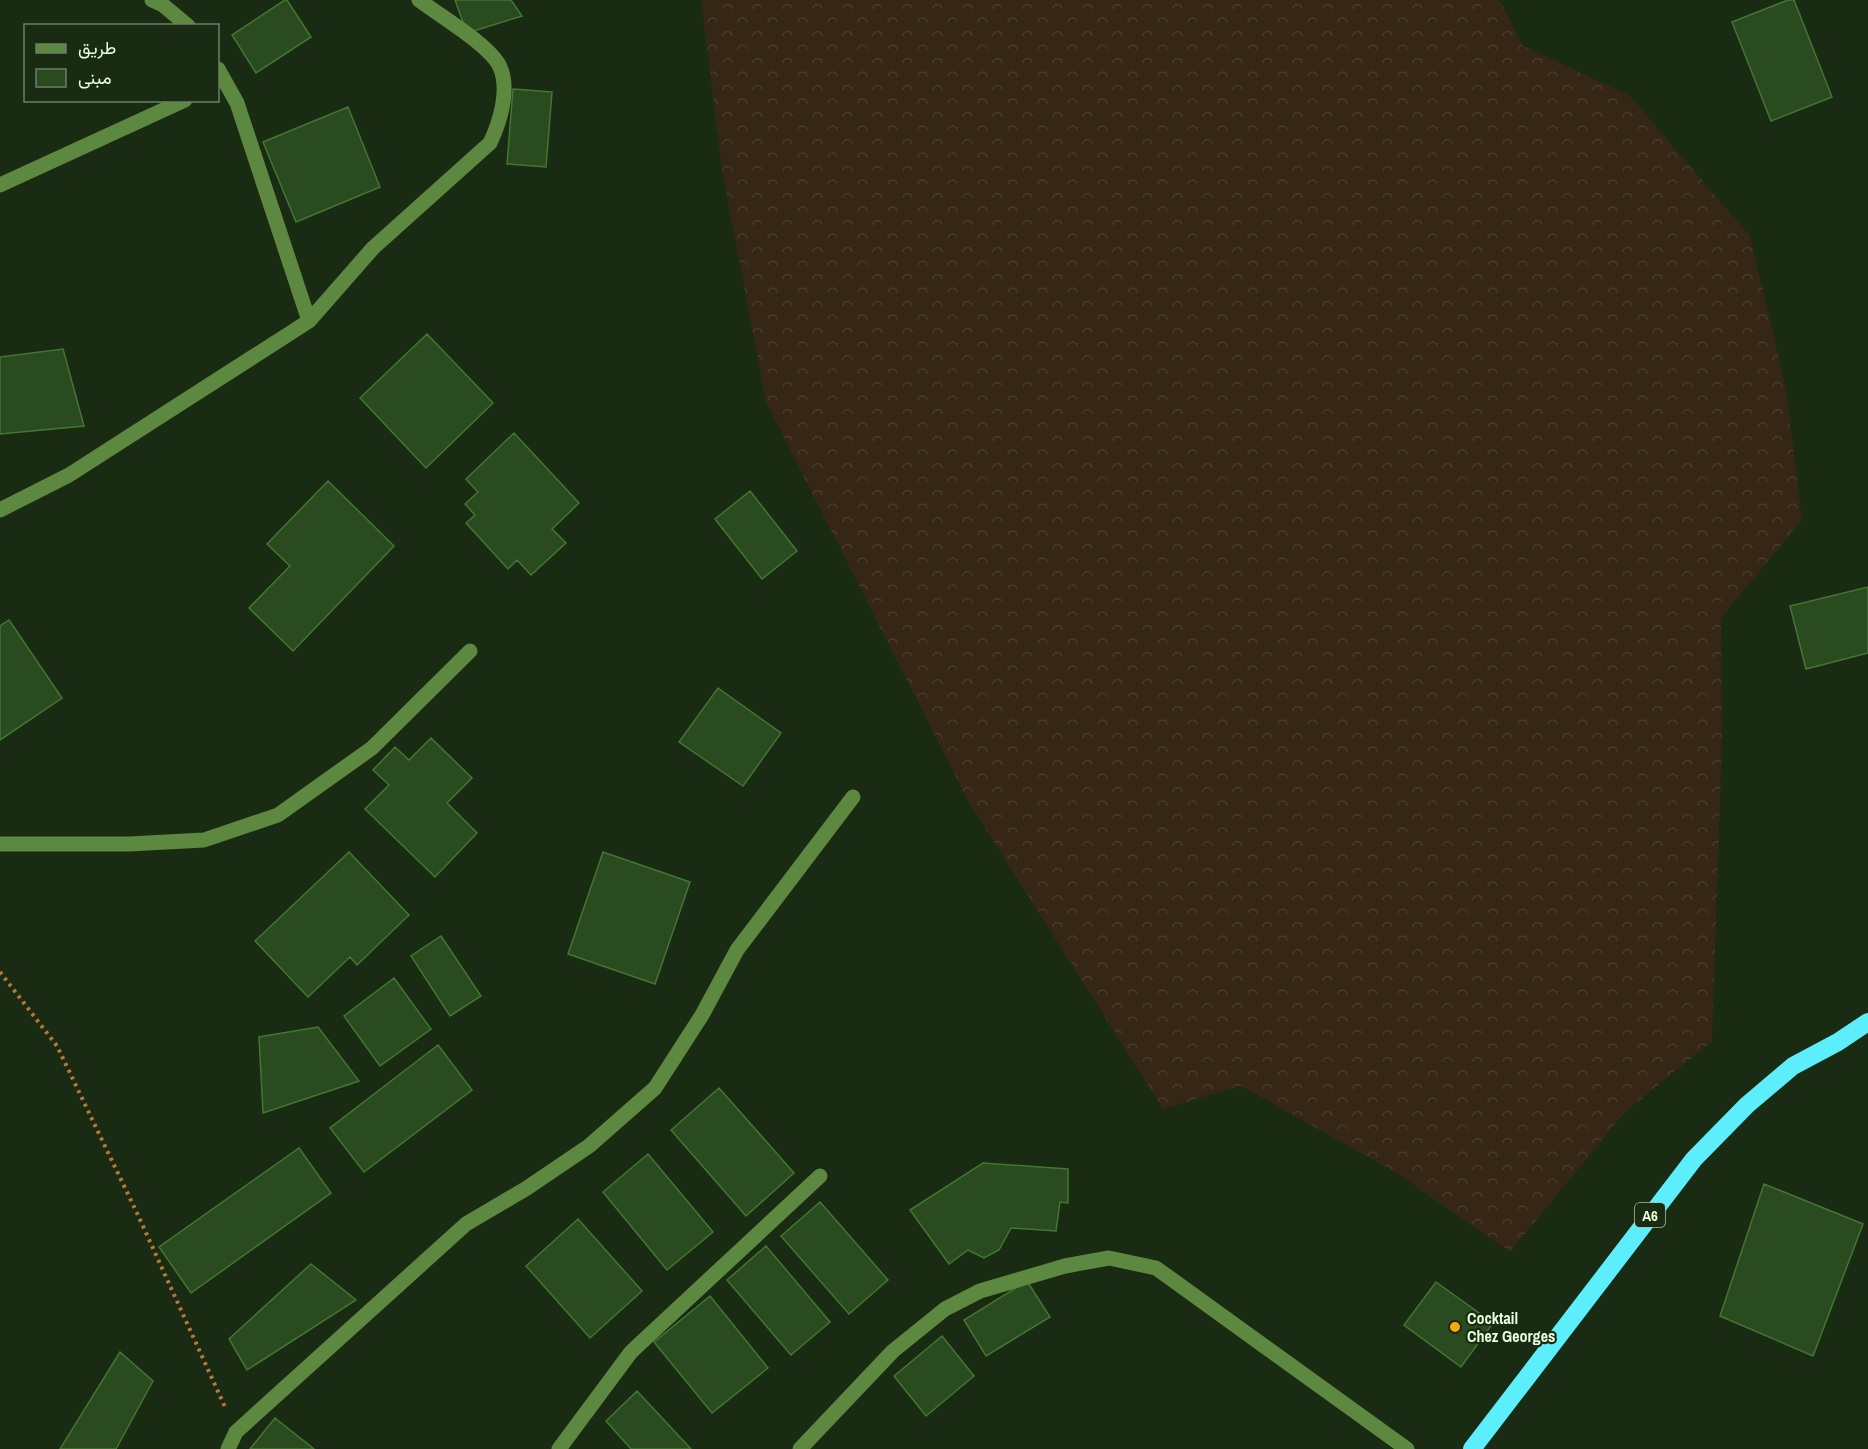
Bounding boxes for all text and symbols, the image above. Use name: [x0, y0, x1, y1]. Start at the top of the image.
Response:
legend: [24, 24, 219, 102]
text: طريق: [78, 35, 116, 60]
text: مبنى: [78, 65, 112, 90]
road number: A6: [1635, 1203, 1665, 1227]
place label: Cocktail Chez Georges: [1467, 1307, 1555, 1347]
marker: Cocktail Chez Georges: [1448, 1320, 1462, 1334]

